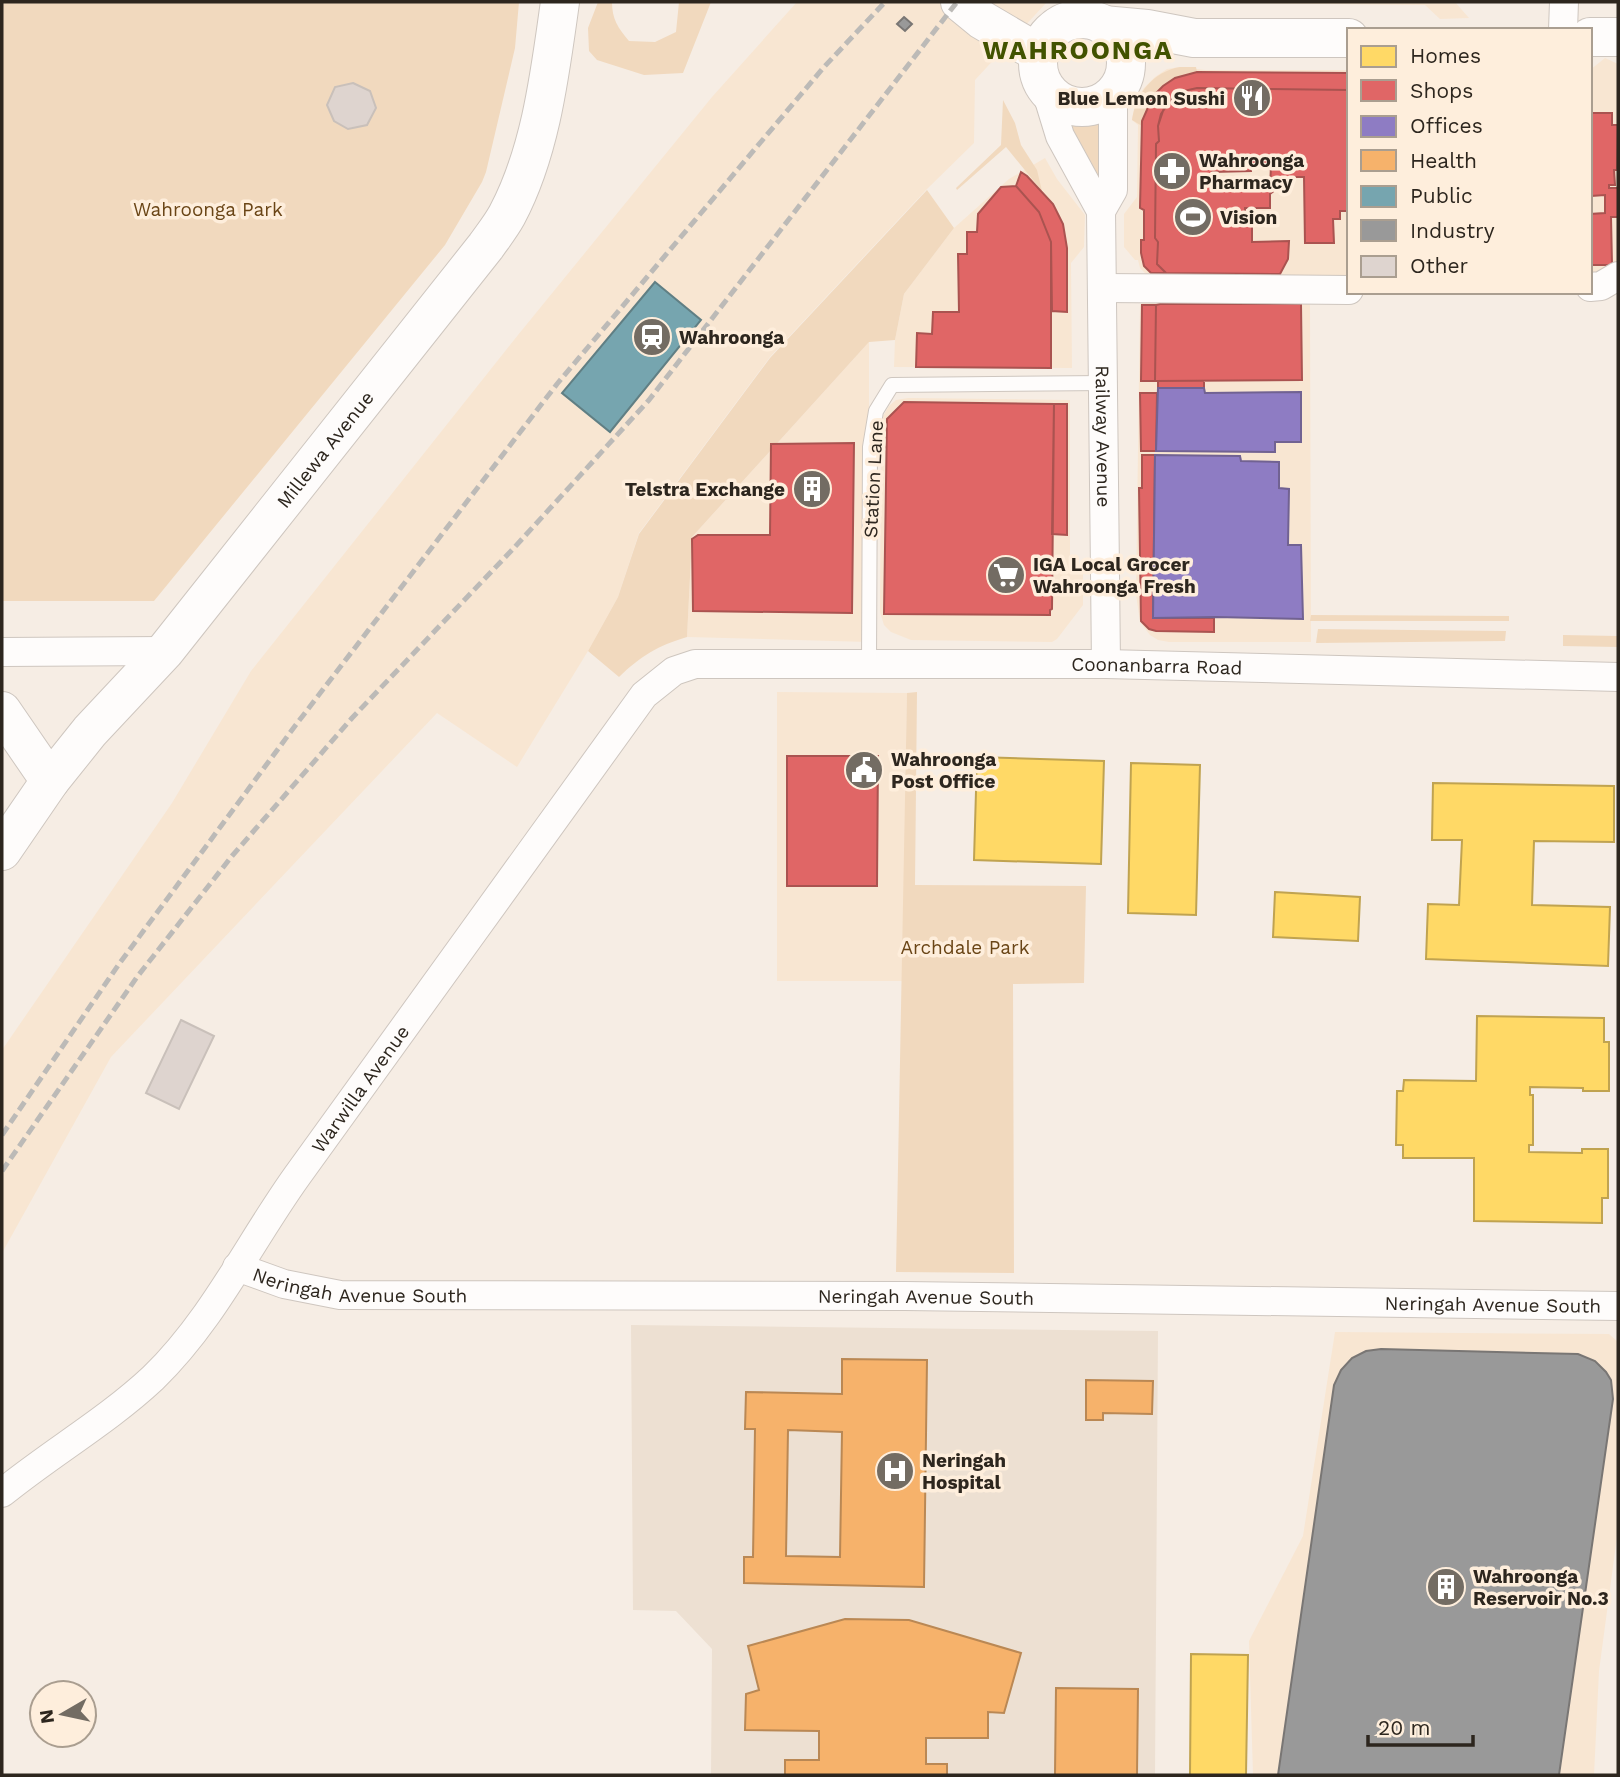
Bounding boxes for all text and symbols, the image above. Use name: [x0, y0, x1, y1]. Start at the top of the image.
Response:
legend: [1347, 28, 1592, 294]
district label: WAHROONGA: [982, 35, 1174, 65]
text: Homes: [1410, 43, 1481, 68]
restaurant icon: Blue Lemon Sushi: [1231, 77, 1273, 119]
text: Shops: [1410, 78, 1473, 103]
place label: Blue Lemon Sushi: [1057, 87, 1225, 110]
text: Offices: [1410, 113, 1483, 138]
text: Health: [1410, 148, 1477, 173]
place label: Wahroonga Pharmacy: [1199, 149, 1304, 194]
pharmacy icon: Wahroonga Pharmacy: [1151, 150, 1193, 192]
text: Public: [1410, 183, 1473, 208]
sports icon: Vision: [1172, 196, 1214, 238]
park label: Wahroonga Park: [133, 198, 283, 221]
place label: Vision: [1220, 206, 1277, 229]
text: Industry: [1410, 218, 1495, 243]
text: Other: [1410, 253, 1469, 278]
station icon: Wahroonga: [631, 316, 673, 358]
place label: Wahroonga: [679, 326, 784, 349]
street label: Railway Avenue: [1091, 365, 1115, 507]
street label: Millewa Avenue: [272, 387, 379, 513]
street label: Station Lane: [859, 419, 888, 539]
building icon: Telstra Exchange: [791, 468, 833, 510]
place label: Telstra Exchange: [625, 478, 785, 501]
place label: IGA Local Grocer Wahroonga Fresh: [1033, 553, 1196, 598]
supermarket icon: IGA Local Grocer Wahroonga Fresh: [985, 554, 1027, 596]
street label: Coonanbarra Road: [1071, 653, 1243, 679]
place label: Wahroonga Post Office: [891, 748, 996, 793]
public building icon: Wahroonga Post Office: [843, 749, 885, 791]
park label: Archdale Park: [900, 936, 1030, 959]
street label: Warwilla Avenue: [307, 1021, 414, 1158]
street label: Neringah Avenue South: [250, 1263, 467, 1307]
street label: Neringah Avenue South: [818, 1285, 1034, 1310]
street label: Neringah Avenue South: [1384, 1292, 1601, 1318]
place label: Neringah Hospital: [922, 1449, 1006, 1494]
hospital icon: Neringah Hospital: [874, 1450, 916, 1492]
place label: Wahroonga Reservoir No.3: [1473, 1565, 1609, 1610]
building icon: Wahroonga Reservoir No.3: [1425, 1566, 1467, 1608]
north arrow: [28, 1679, 98, 1749]
scale bar: [1368, 1704, 1473, 1748]
text: N: [34, 1708, 59, 1725]
text: 20 m: [1378, 1715, 1430, 1740]

